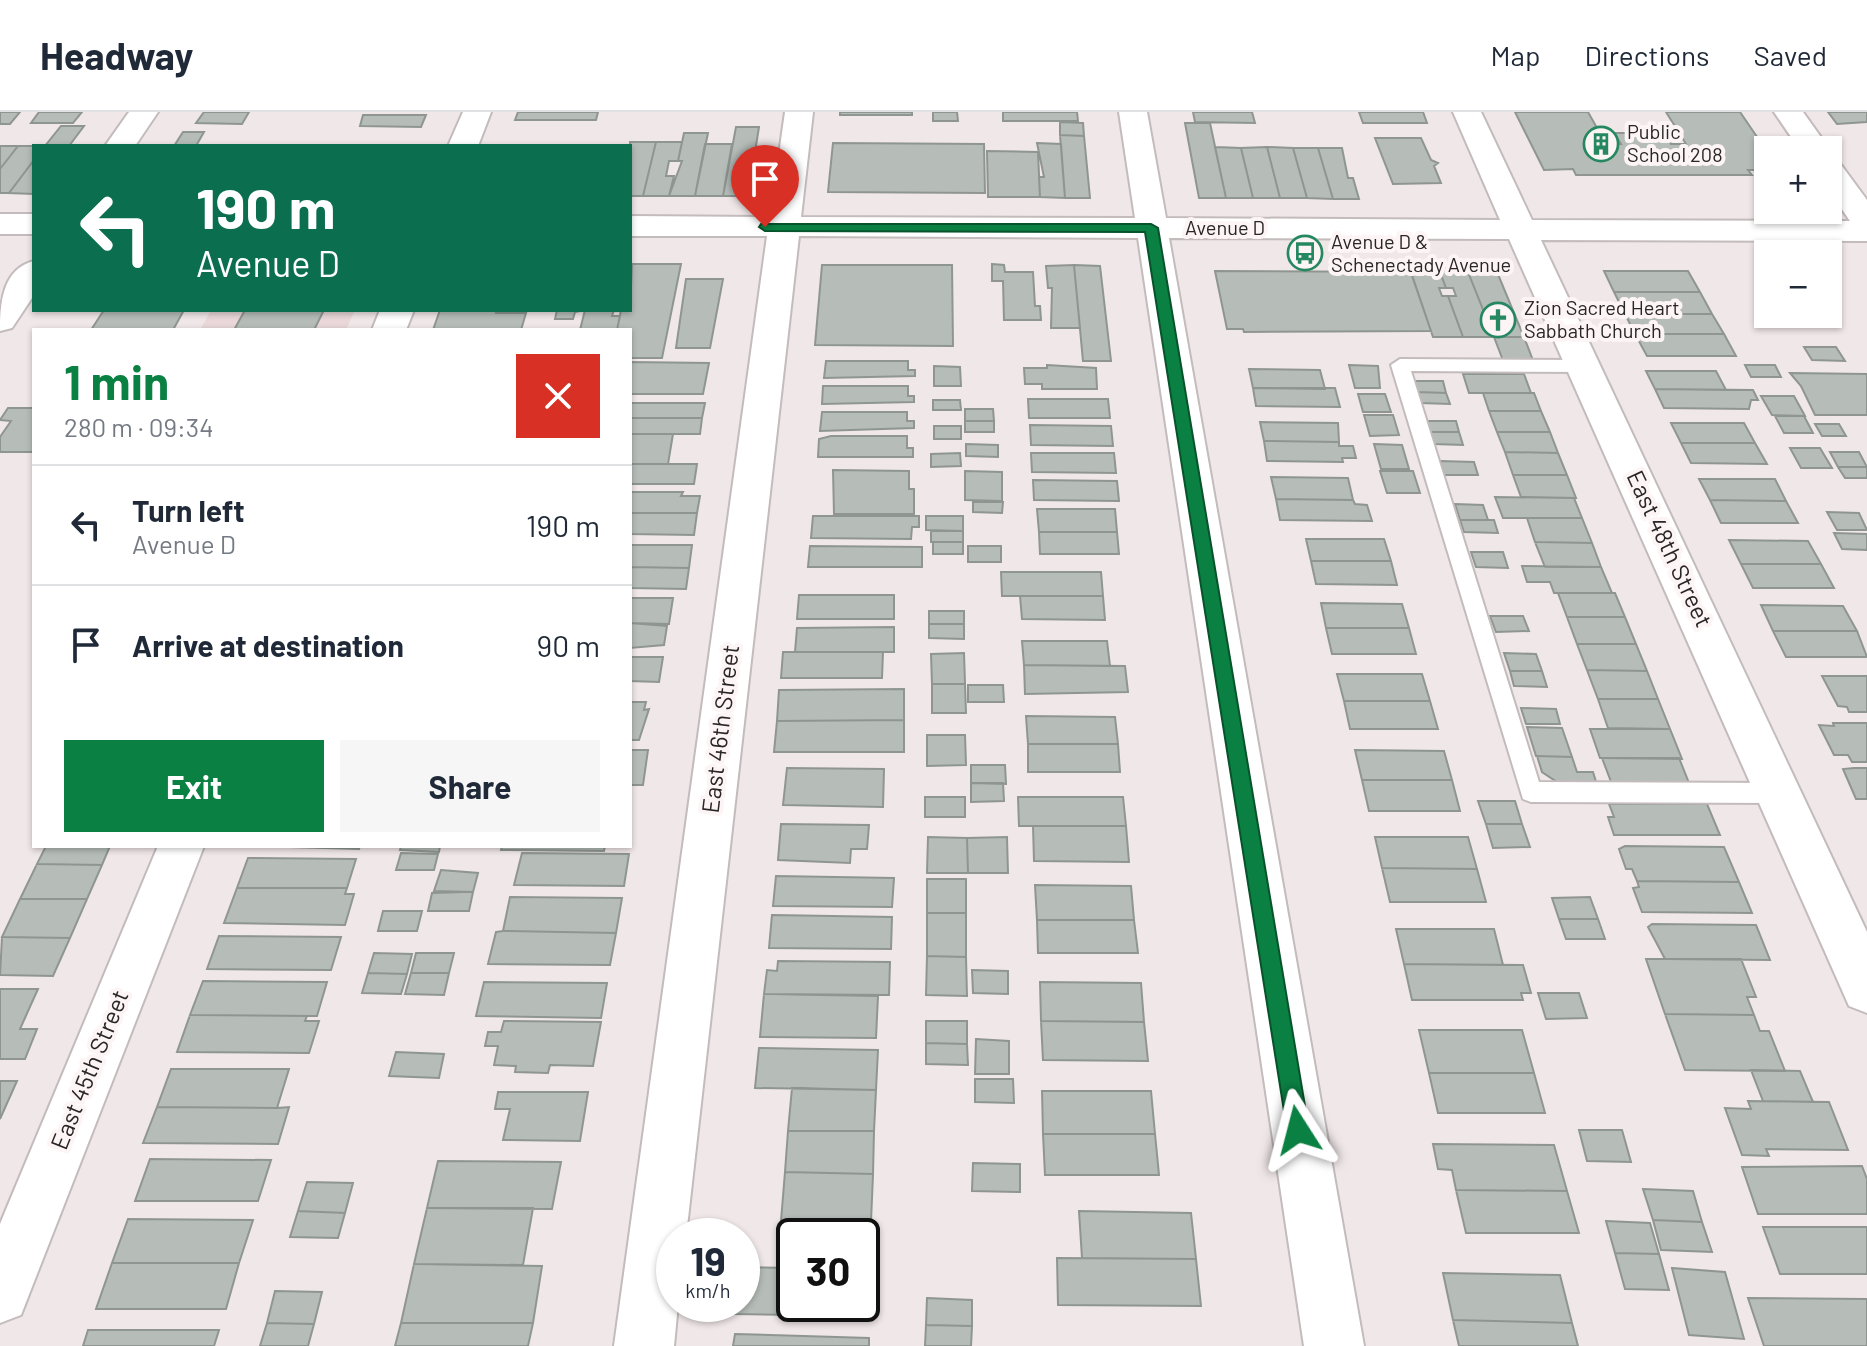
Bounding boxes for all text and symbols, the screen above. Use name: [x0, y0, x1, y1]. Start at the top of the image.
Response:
text: Headway: [40, 32, 193, 78]
text: Map: [1491, 38, 1540, 72]
text: Directions: [1584, 38, 1710, 72]
text: Saved: [1754, 38, 1827, 72]
place label: Public School 208: [1627, 119, 1723, 166]
building icon: Public School 208: [1582, 125, 1620, 163]
map controls: [1754, 136, 1842, 328]
button: +: [1754, 136, 1842, 224]
pin: [731, 145, 799, 227]
icon: arrive: [743, 157, 787, 201]
text: 190 m: [196, 173, 335, 240]
icon: left: [64, 176, 168, 280]
street label: Avenue D: [1185, 215, 1265, 239]
place label: Avenue D & Schenectady Avenue: [1331, 229, 1511, 276]
bus stop icon: Avenue D & Schenectady Avenue: [1286, 234, 1324, 272]
button: −: [1754, 240, 1842, 328]
text: Avenue D: [196, 241, 340, 284]
place label: Zion Sacred Heart Sabbath Church: [1524, 295, 1679, 342]
church icon: Zion Sacred Heart Sabbath Church: [1479, 301, 1517, 339]
text: 1 min: [64, 352, 169, 410]
button: close: [516, 354, 600, 438]
text: 280 m · 09:34: [64, 411, 214, 442]
street label: East 48th Street: [1621, 465, 1719, 631]
text: Turn left: [132, 492, 245, 528]
icon: left: [64, 503, 108, 547]
text: 190 m: [526, 507, 600, 543]
text: Avenue D: [132, 528, 236, 559]
icon: arrive: [64, 623, 108, 667]
text: Arrive at destination: [132, 627, 404, 663]
text: 90 m: [537, 627, 600, 663]
street label: East 46th Street: [695, 643, 744, 815]
button: Exit: [64, 740, 324, 832]
button: Share: [340, 740, 600, 832]
street label: East 45th Street: [43, 985, 134, 1153]
position arrow: [1256, 1088, 1340, 1172]
speed limit sign: 30: [776, 1218, 880, 1322]
text: 19: [690, 1236, 726, 1284]
text: km/h: [685, 1278, 731, 1302]

